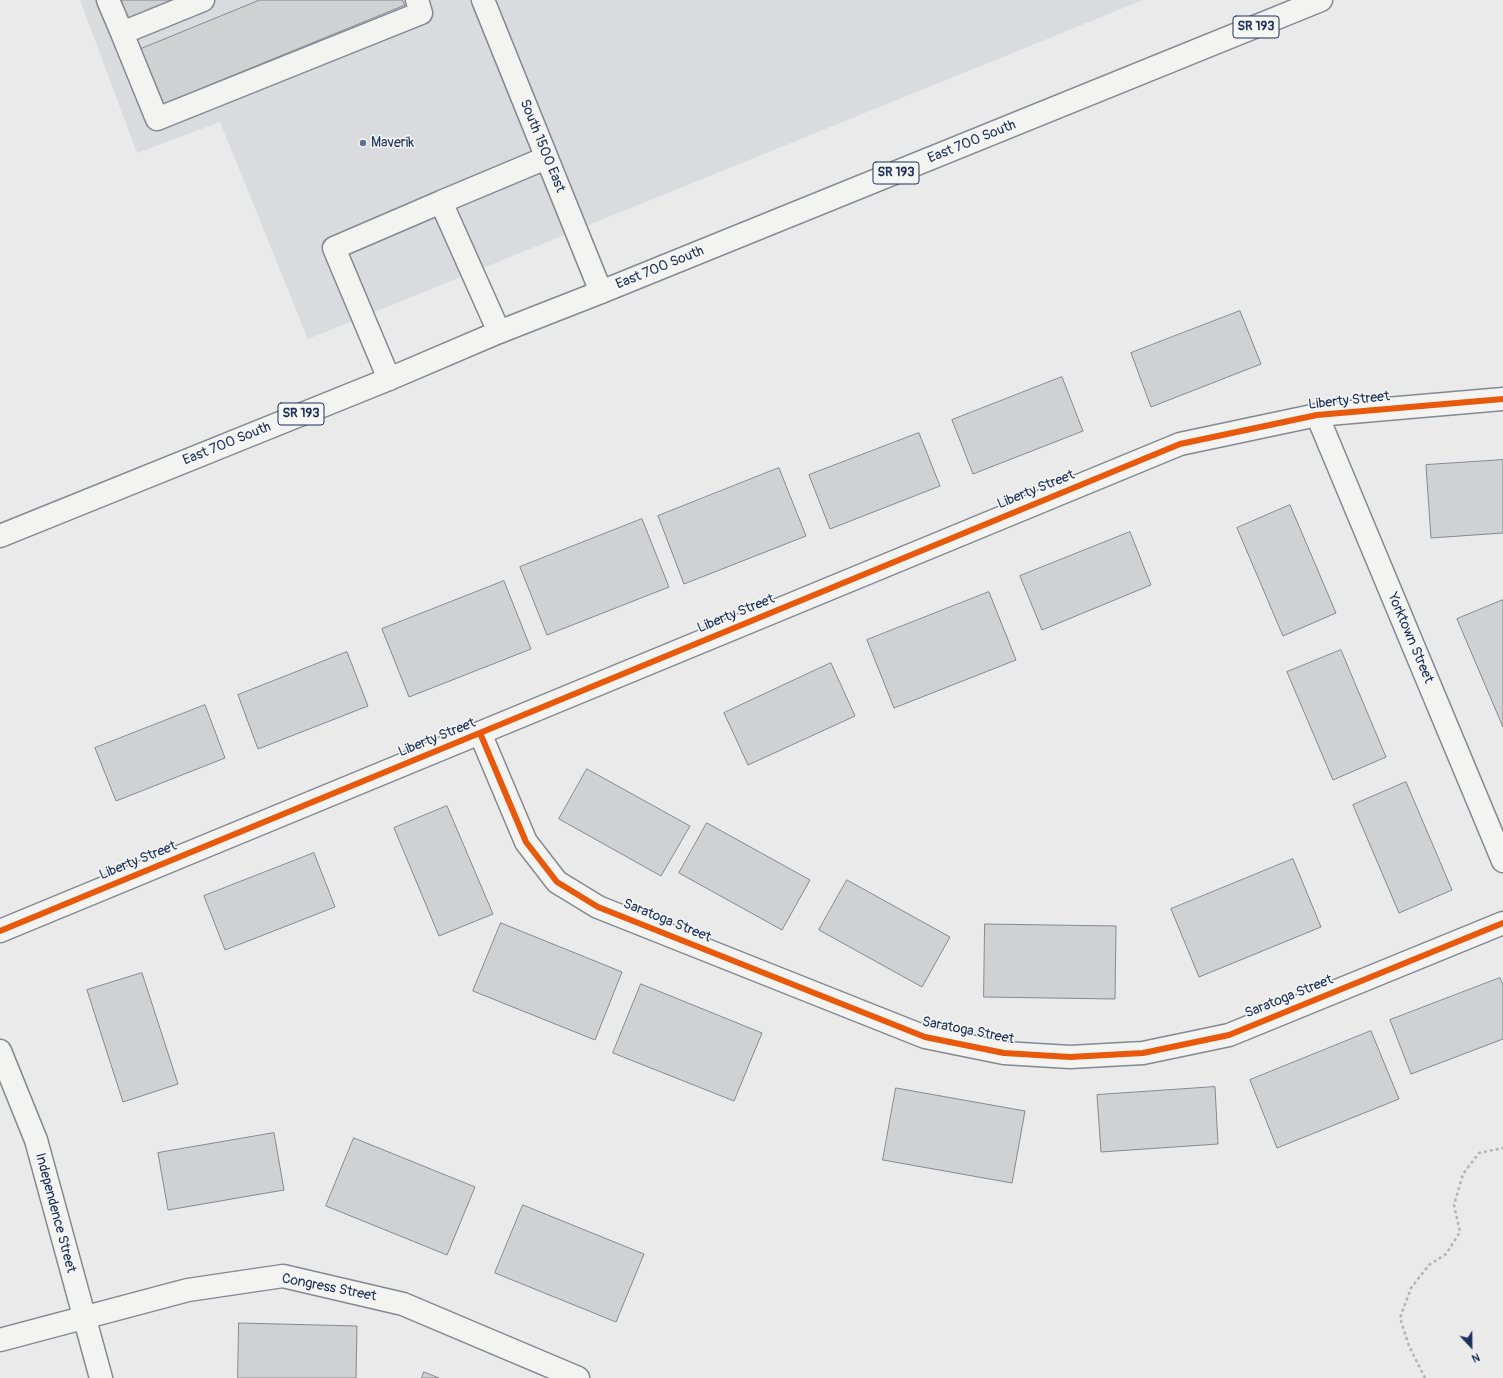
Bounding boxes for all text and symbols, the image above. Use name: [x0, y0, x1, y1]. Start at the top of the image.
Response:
road number: SR 193: [1233, 16, 1279, 38]
street label: South 1500 East: [516, 97, 568, 195]
street label: East 700 South: [926, 117, 1018, 167]
place label: Maverik: [371, 135, 414, 151]
marker: Maverik: [358, 138, 368, 148]
road number: SR 193: [873, 162, 919, 184]
street label: East 700 South: [614, 243, 706, 293]
street label: Liberty Street: [1307, 388, 1391, 414]
road number: SR 193: [278, 403, 324, 425]
street label: East 700 South: [181, 419, 273, 469]
street label: Liberty Street: [995, 467, 1077, 513]
street label: Yorktown Street: [1383, 590, 1437, 686]
street label: Liberty Street: [695, 591, 777, 637]
street label: Liberty Street: [396, 715, 478, 761]
street label: Liberty Street: [97, 838, 179, 884]
street label: Saratoga Street: [621, 896, 713, 946]
street label: Saratoga Street: [1243, 972, 1335, 1022]
street label: Saratoga Street: [921, 1014, 1015, 1048]
street label: Independence Street: [31, 1151, 79, 1275]
street label: Congress Street: [280, 1271, 378, 1305]
north arrow: [1451, 1326, 1491, 1366]
text: N: [1470, 1350, 1482, 1365]

